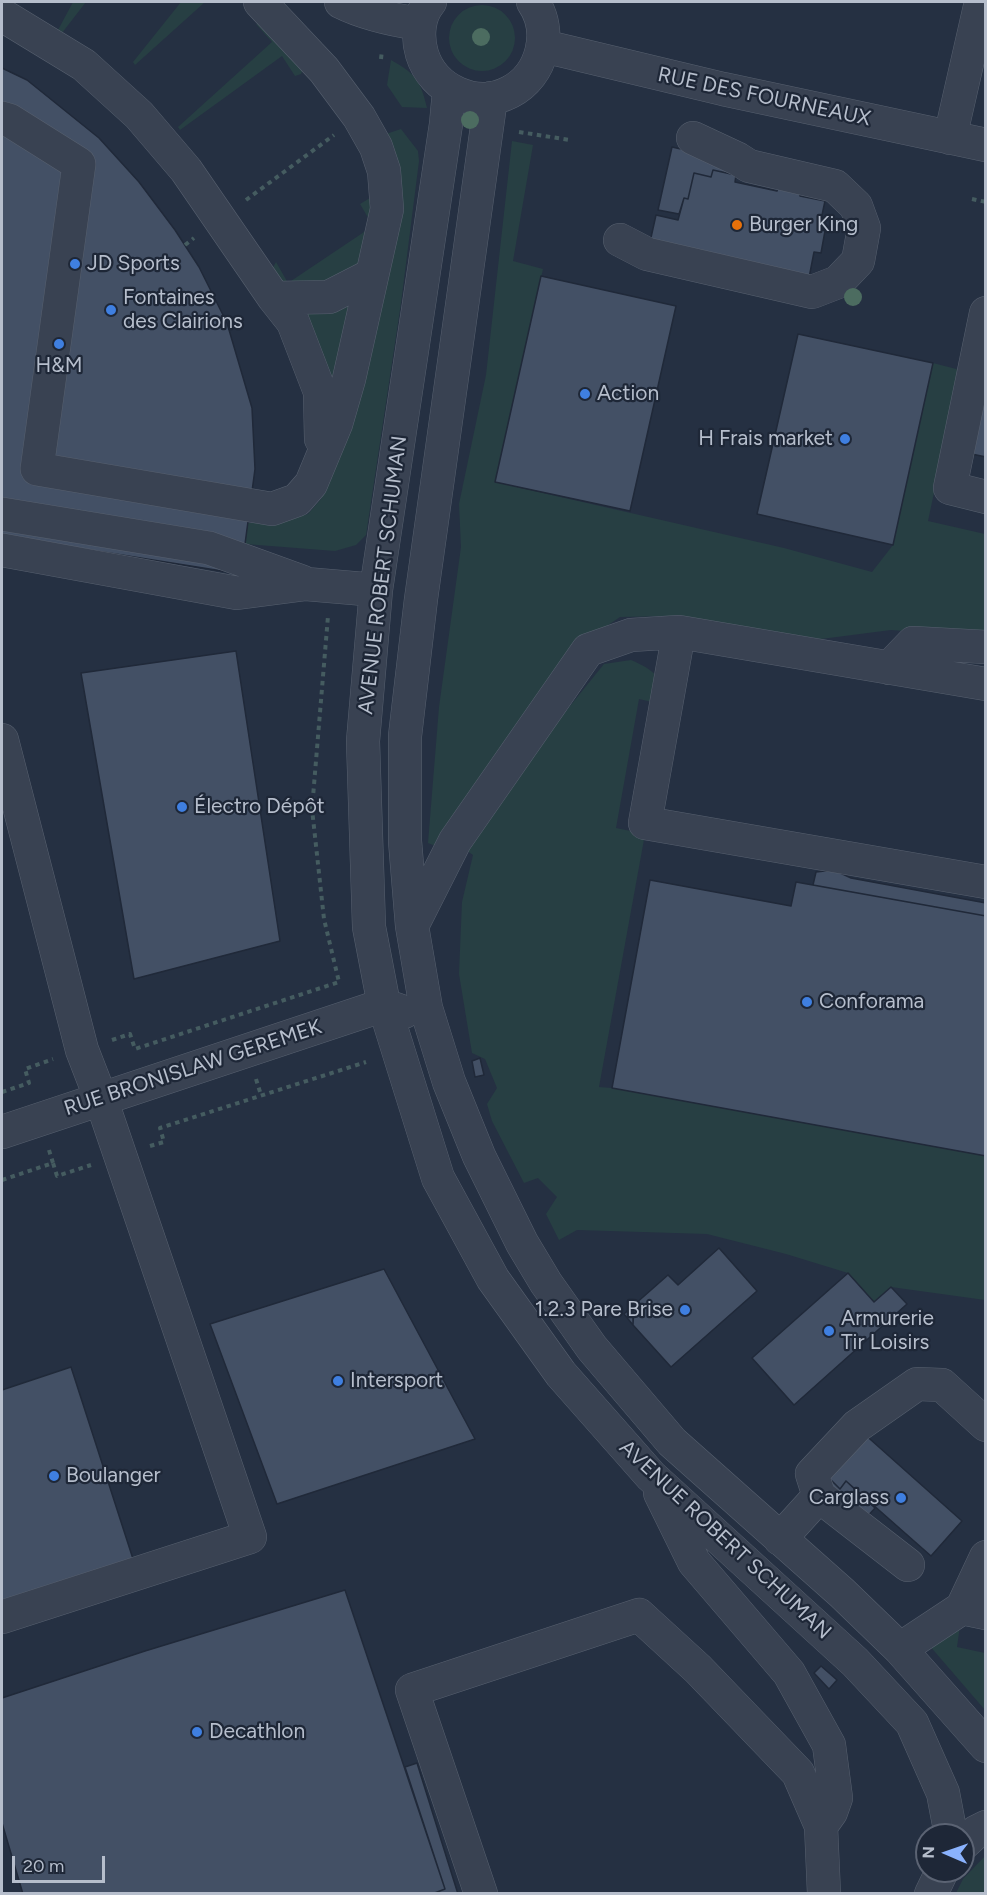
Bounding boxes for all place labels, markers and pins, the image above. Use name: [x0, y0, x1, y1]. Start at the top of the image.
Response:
place label: Burger King: [749, 212, 858, 238]
marker: Burger King: [730, 218, 744, 232]
place label: JD Sports: [87, 251, 180, 277]
marker: JD Sports: [68, 257, 82, 271]
place label: Fontaines des Clairions: [123, 285, 243, 335]
marker: Fontaines des Clairions: [104, 303, 118, 317]
marker: H&M: [52, 337, 66, 351]
place label: H&M: [35, 353, 83, 379]
place label: Action: [597, 381, 659, 407]
marker: Action: [578, 387, 592, 401]
place label: H Frais market: [698, 426, 833, 452]
marker: H Frais market: [838, 432, 852, 446]
place label: Électro Dépôt: [194, 794, 325, 820]
marker: Électro Dépôt: [175, 800, 189, 814]
place label: Conforama: [819, 989, 924, 1015]
marker: Conforama: [800, 995, 814, 1009]
place label: 1.2.3 Pare Brise: [535, 1297, 673, 1323]
marker: 1.2.3 Pare Brise: [678, 1303, 692, 1317]
place label: Armurerie Tir Loisirs: [841, 1306, 934, 1356]
marker: Armurerie Tir Loisirs: [822, 1324, 836, 1338]
place label: Intersport: [350, 1368, 443, 1394]
marker: Intersport: [331, 1374, 345, 1388]
place label: Boulanger: [66, 1463, 161, 1489]
marker: Boulanger: [47, 1469, 61, 1483]
place label: Carglass: [809, 1485, 889, 1511]
marker: Carglass: [894, 1491, 908, 1505]
place label: Decathlon: [209, 1719, 305, 1745]
marker: Decathlon: [190, 1725, 204, 1739]

